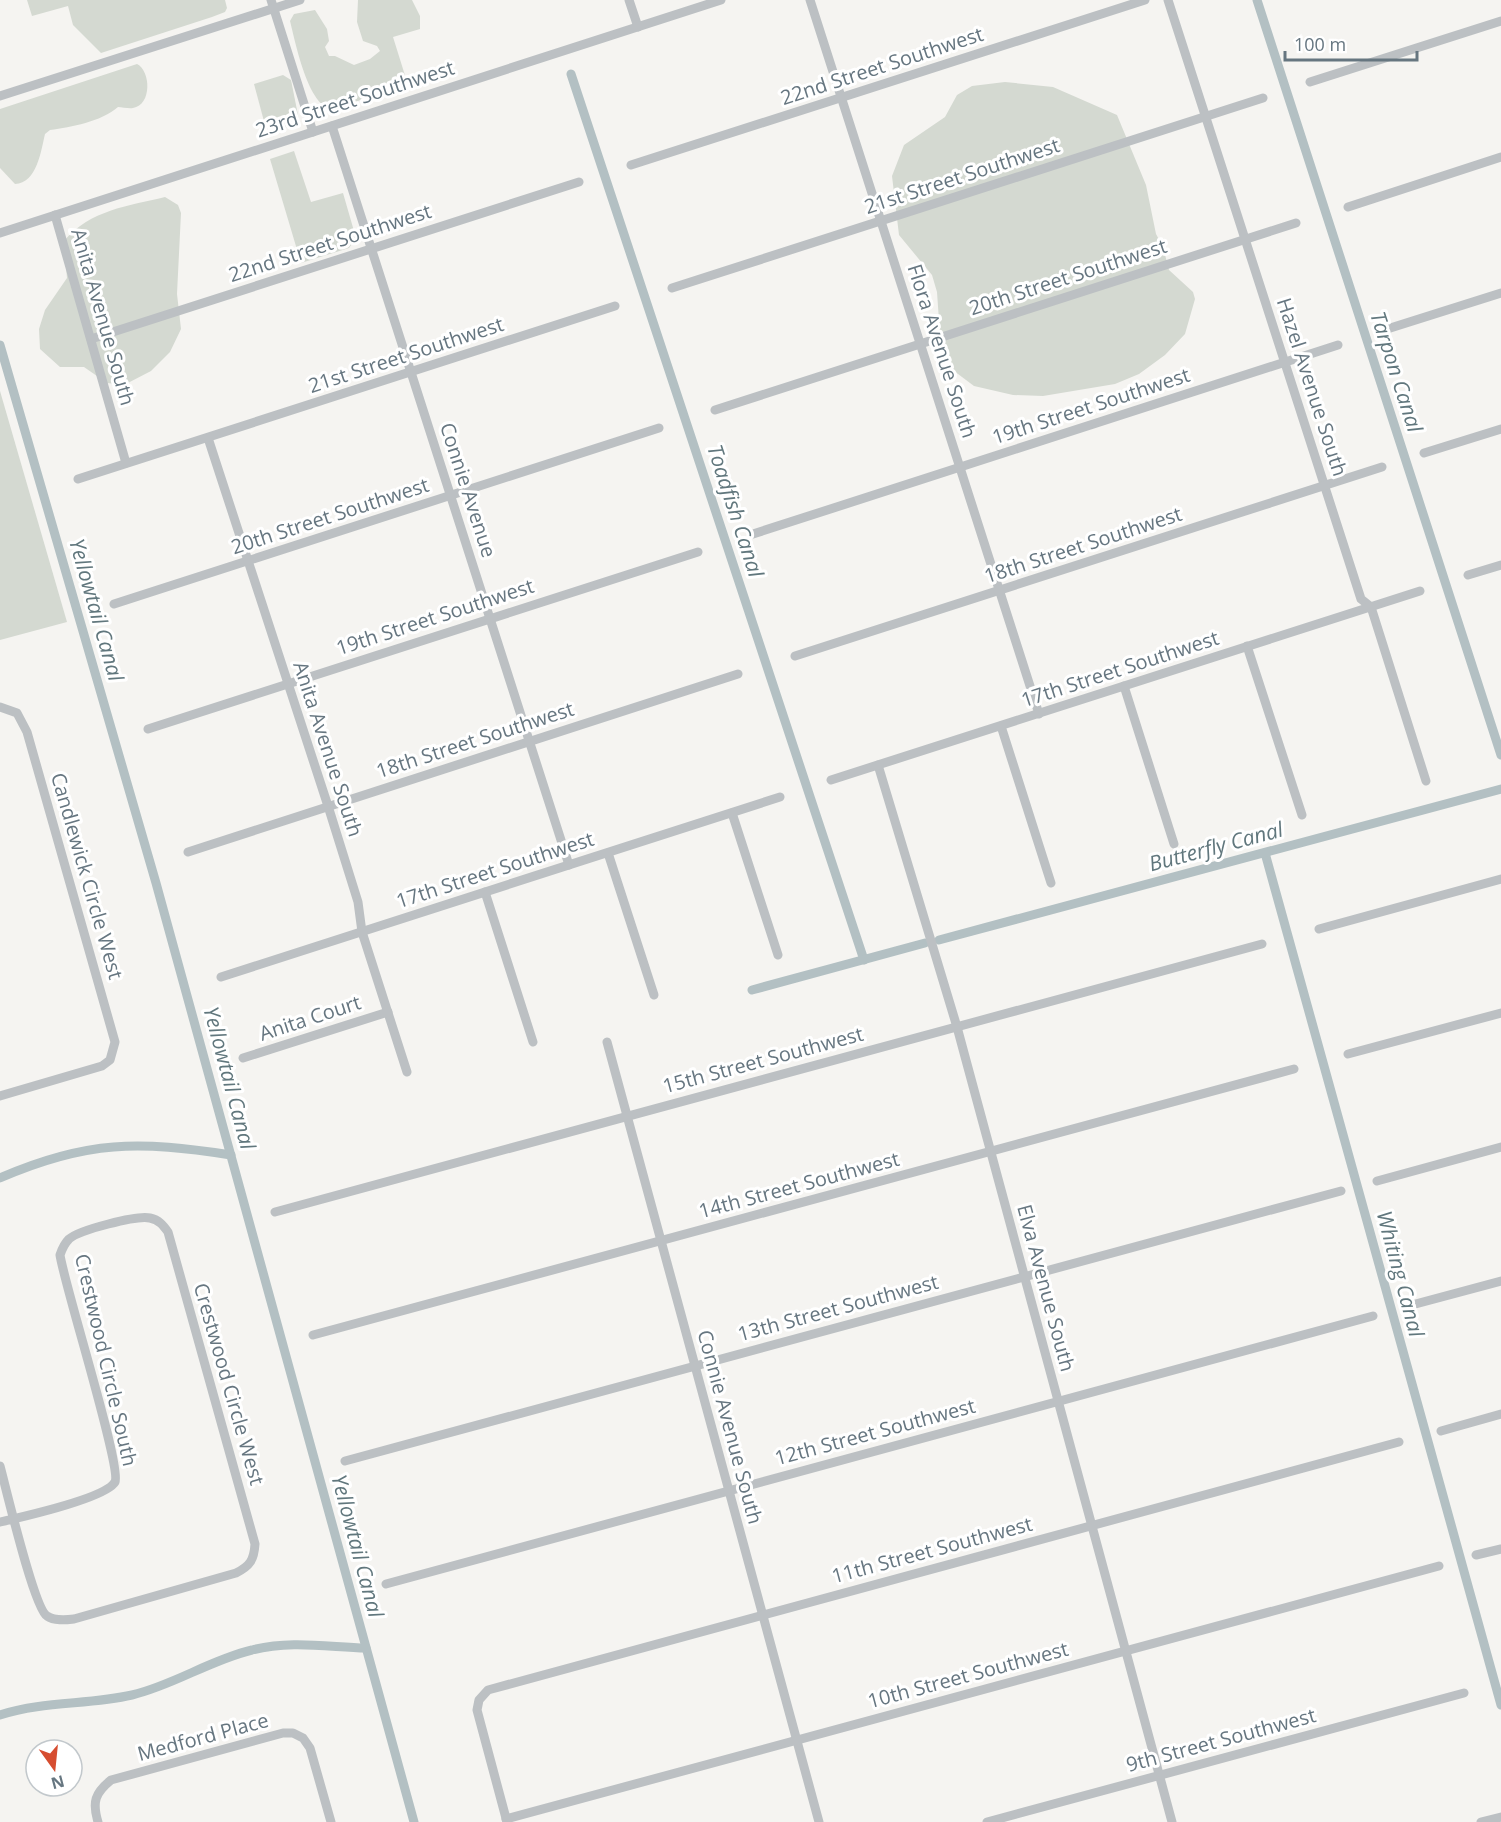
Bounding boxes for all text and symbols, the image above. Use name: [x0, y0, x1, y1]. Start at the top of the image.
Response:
street label: 22nd Street Southwest: [777, 20, 987, 111]
scale bar: [1285, 24, 1417, 62]
text: 100 m: [1294, 32, 1346, 56]
street label: 23rd Street Southwest: [252, 54, 458, 143]
street label: 21st Street Southwest: [861, 131, 1063, 220]
street label: 22nd Street Southwest: [225, 197, 435, 288]
street label: Anita Avenue South: [65, 225, 142, 408]
street label: 20th Street Southwest: [965, 232, 1170, 321]
street label: Flora Avenue South: [902, 260, 983, 441]
street label: Hazel Avenue South: [1271, 294, 1354, 480]
water label: Tarpon Canal: [1364, 308, 1430, 436]
street label: 21st Street Southwest: [305, 310, 507, 399]
street label: 19th Street Southwest: [988, 361, 1193, 450]
street label: Connie Avenue: [434, 419, 503, 561]
water label: Toadfish Canal: [701, 441, 771, 581]
street label: 20th Street Southwest: [227, 471, 432, 560]
street label: 18th Street Southwest: [980, 500, 1185, 589]
water label: Yellowtail Canal: [63, 535, 131, 685]
street label: 19th Street Southwest: [332, 572, 537, 661]
street label: 17th Street Southwest: [1017, 624, 1222, 713]
street label: Anita Avenue South: [287, 658, 370, 840]
street label: 18th Street Southwest: [372, 695, 577, 784]
street label: Candlewick Circle West: [45, 769, 130, 982]
water label: Butterfly Canal: [1146, 815, 1287, 877]
street label: 17th Street Southwest: [392, 825, 597, 914]
street label: Anita Court: [255, 988, 364, 1047]
water label: Yellowtail Canal: [197, 1003, 263, 1153]
street label: 15th Street Southwest: [660, 1020, 866, 1099]
street label: 14th Street Southwest: [696, 1145, 902, 1224]
street label: Elva Avenue South: [1011, 1201, 1082, 1374]
water label: Whiting Canal: [1371, 1208, 1431, 1341]
street label: Crestwood Circle South: [69, 1251, 144, 1469]
street label: 13th Street Southwest: [735, 1268, 941, 1347]
street label: Crestwood Circle West: [188, 1280, 271, 1488]
street label: Connie Avenue South: [692, 1327, 769, 1527]
street label: 12th Street Southwest: [772, 1392, 978, 1471]
water label: Yellowtail Canal: [325, 1471, 391, 1621]
street label: 11th Street Southwest: [829, 1510, 1035, 1589]
street label: 10th Street Southwest: [865, 1635, 1071, 1714]
street label: 9th Street Southwest: [1123, 1701, 1319, 1778]
street label: Medford Place: [134, 1706, 271, 1767]
north arrow: [24, 1738, 84, 1798]
text: N: [49, 1770, 67, 1795]

